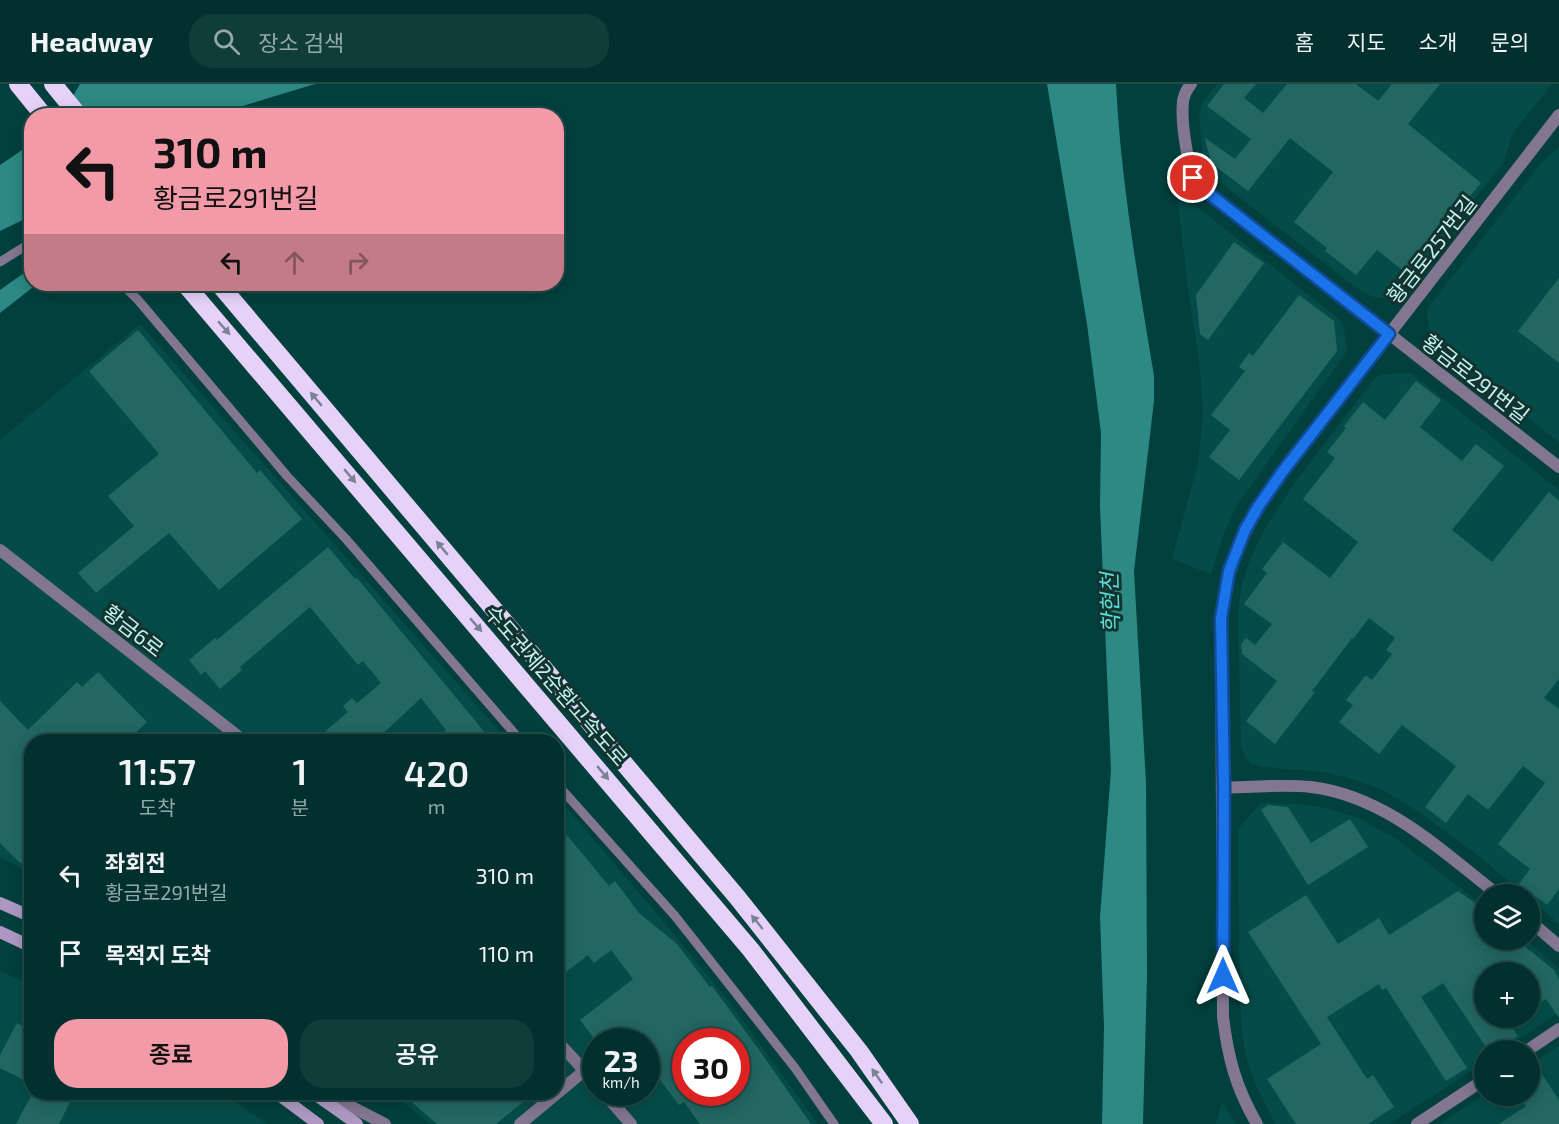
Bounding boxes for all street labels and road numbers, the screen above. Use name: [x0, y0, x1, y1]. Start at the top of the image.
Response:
street label: 황금로257번길: [1381, 190, 1481, 308]
street label: 황금로291번길: [1418, 329, 1534, 427]
street label: 황금6로: [99, 599, 169, 661]
street label: 수도권제2순환고속도로: [480, 599, 634, 771]

